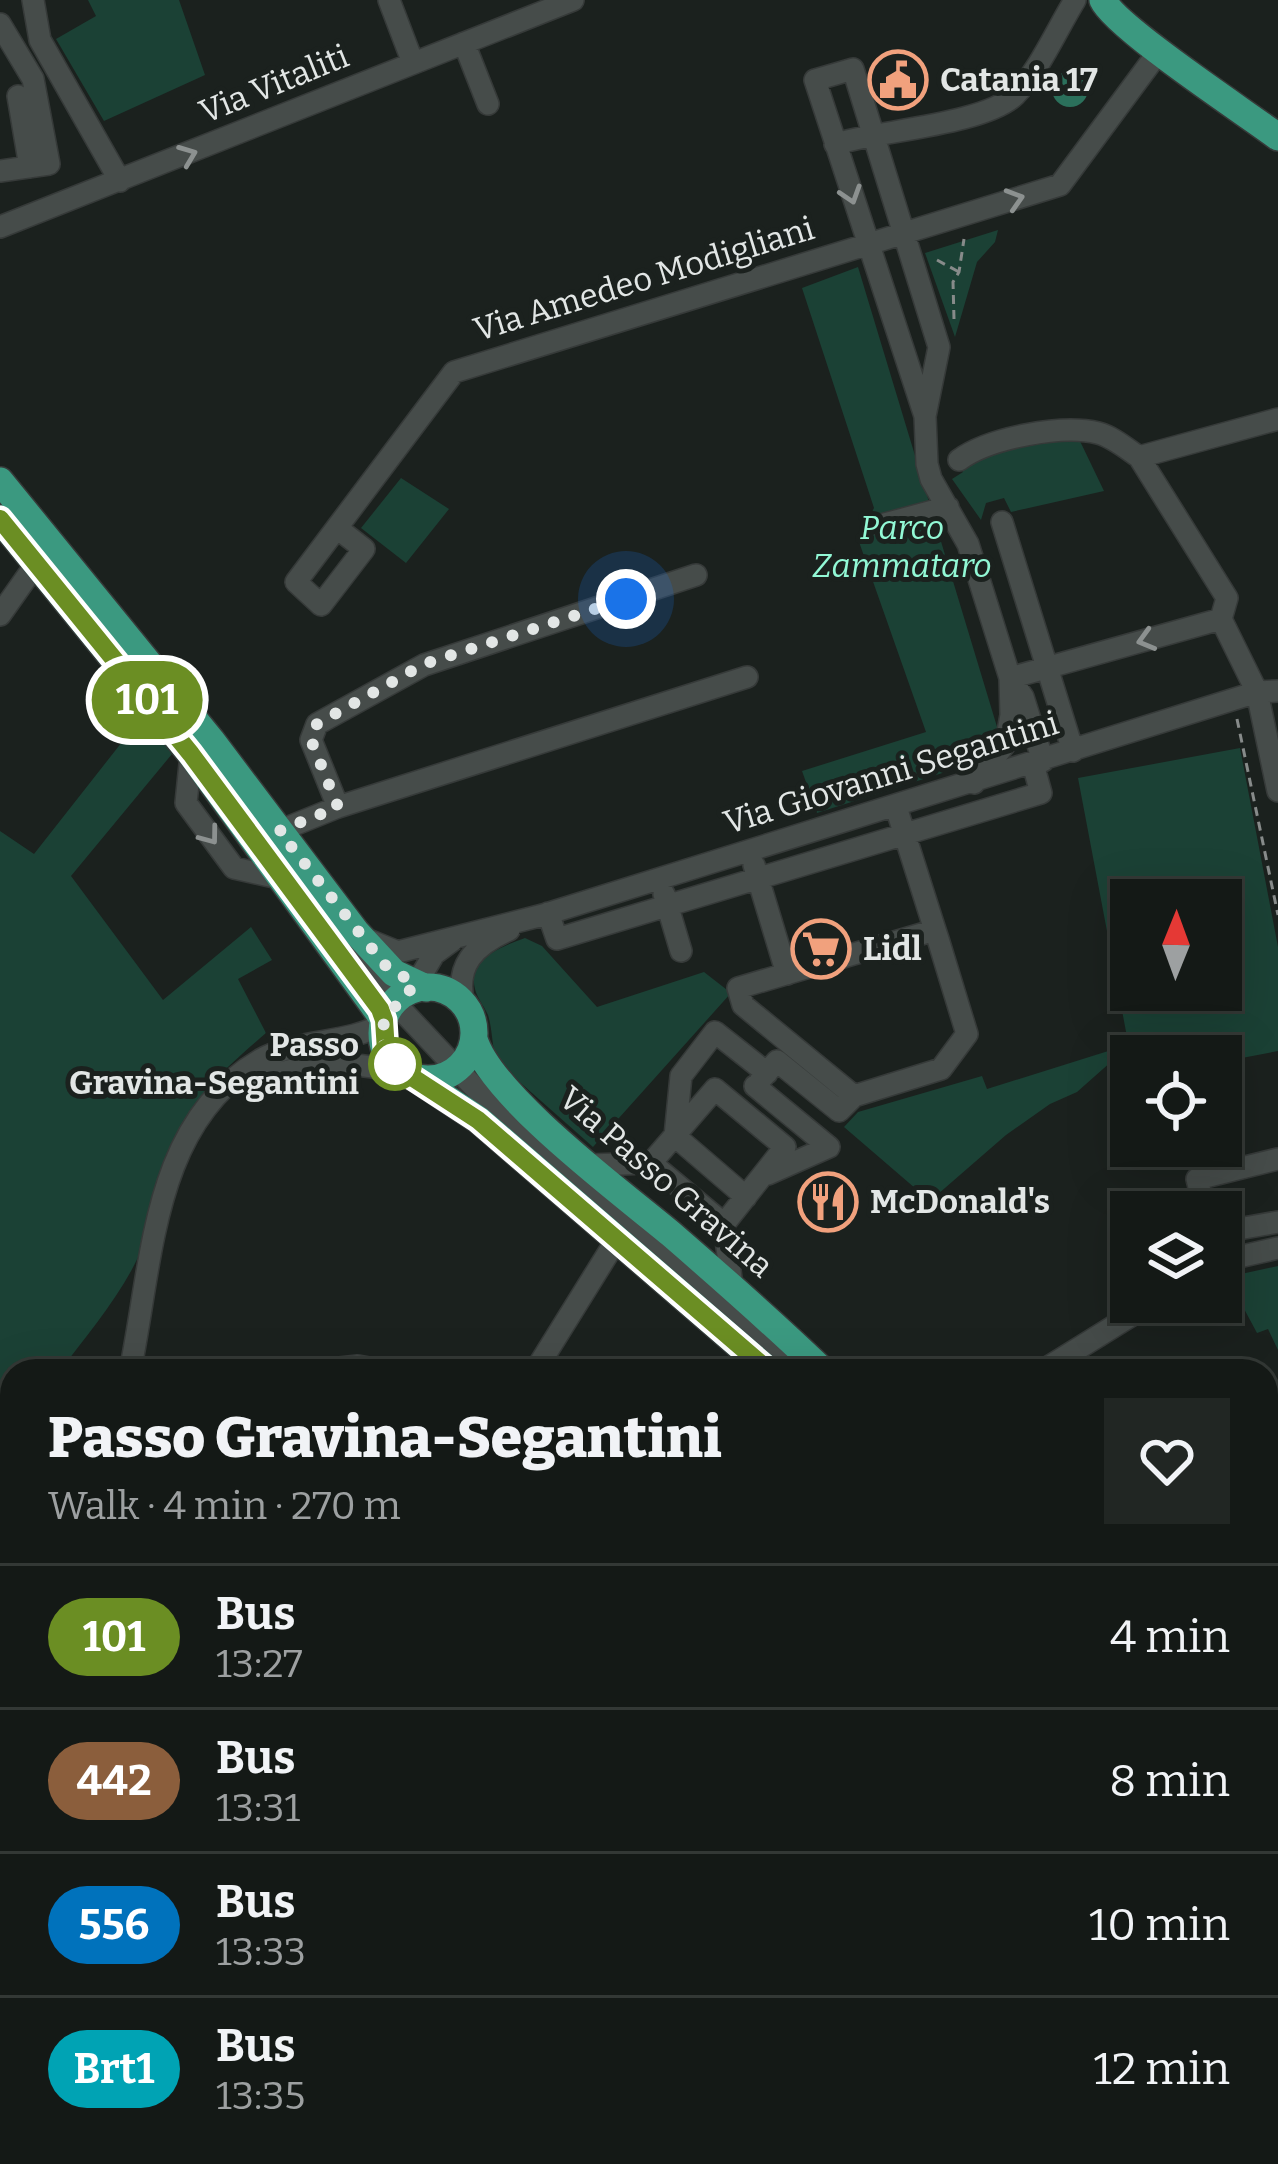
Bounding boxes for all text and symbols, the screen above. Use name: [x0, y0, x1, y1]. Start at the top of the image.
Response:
street label: Via Vitaliti: [194, 36, 355, 132]
public building icon: Catania 17: [867, 49, 929, 111]
place label: Catania 17: [940, 60, 1098, 100]
one-way arrow: [176, 145, 197, 169]
one-way arrow: [837, 184, 862, 205]
one-way arrow: [1004, 188, 1025, 213]
street label: Via Amedeo Modigliani: [469, 208, 819, 350]
park label: Parco Zammataro: [812, 508, 992, 586]
your location: [596, 569, 656, 629]
one-way arrow: [1137, 625, 1157, 650]
line badge: 101: [78, 661, 216, 739]
text: 101: [116, 675, 178, 725]
street label: Via Giovanni Segantini: [719, 703, 1063, 843]
one-way arrow: [196, 823, 218, 844]
north arrow: [1110, 879, 1242, 1011]
map controls: [1110, 879, 1242, 1323]
supermarket icon: Lidl: [790, 918, 852, 980]
place label: Lidl: [863, 929, 922, 969]
place label: Passo Gravina-Segantini: [69, 1025, 359, 1103]
button: locate: [1110, 1035, 1242, 1167]
marker: Passo Gravina-Segantini: [370, 1039, 420, 1089]
street label: Via Passo Gravina: [551, 1078, 781, 1286]
restaurant icon: McDonald's: [797, 1171, 859, 1233]
place label: McDonald's: [870, 1182, 1050, 1222]
button: layers: [1110, 1191, 1242, 1323]
button: heart: [1104, 1398, 1230, 1524]
text: Passo Gravina-Segantini: [48, 1404, 722, 1472]
text: Walk · 4 min · 270 m: [48, 1483, 401, 1529]
text: Bus: [216, 1587, 295, 1641]
text: 4 min: [1110, 1610, 1230, 1664]
text: 101: [83, 1612, 145, 1662]
text: 13:27: [216, 1641, 303, 1687]
text: Bus: [216, 1731, 295, 1785]
text: 8 min: [1109, 1754, 1230, 1808]
text: 442: [76, 1756, 152, 1806]
text: 13:31: [216, 1785, 300, 1831]
text: Bus: [216, 1875, 295, 1929]
text: 10 min: [1089, 1898, 1230, 1952]
text: 556: [79, 1900, 149, 1950]
text: 13:33: [216, 1929, 306, 1975]
text: Bus: [216, 2019, 295, 2073]
text: 12 min: [1093, 2042, 1230, 2096]
text: Brt1: [73, 2044, 155, 2094]
text: 13:35: [216, 2073, 305, 2119]

